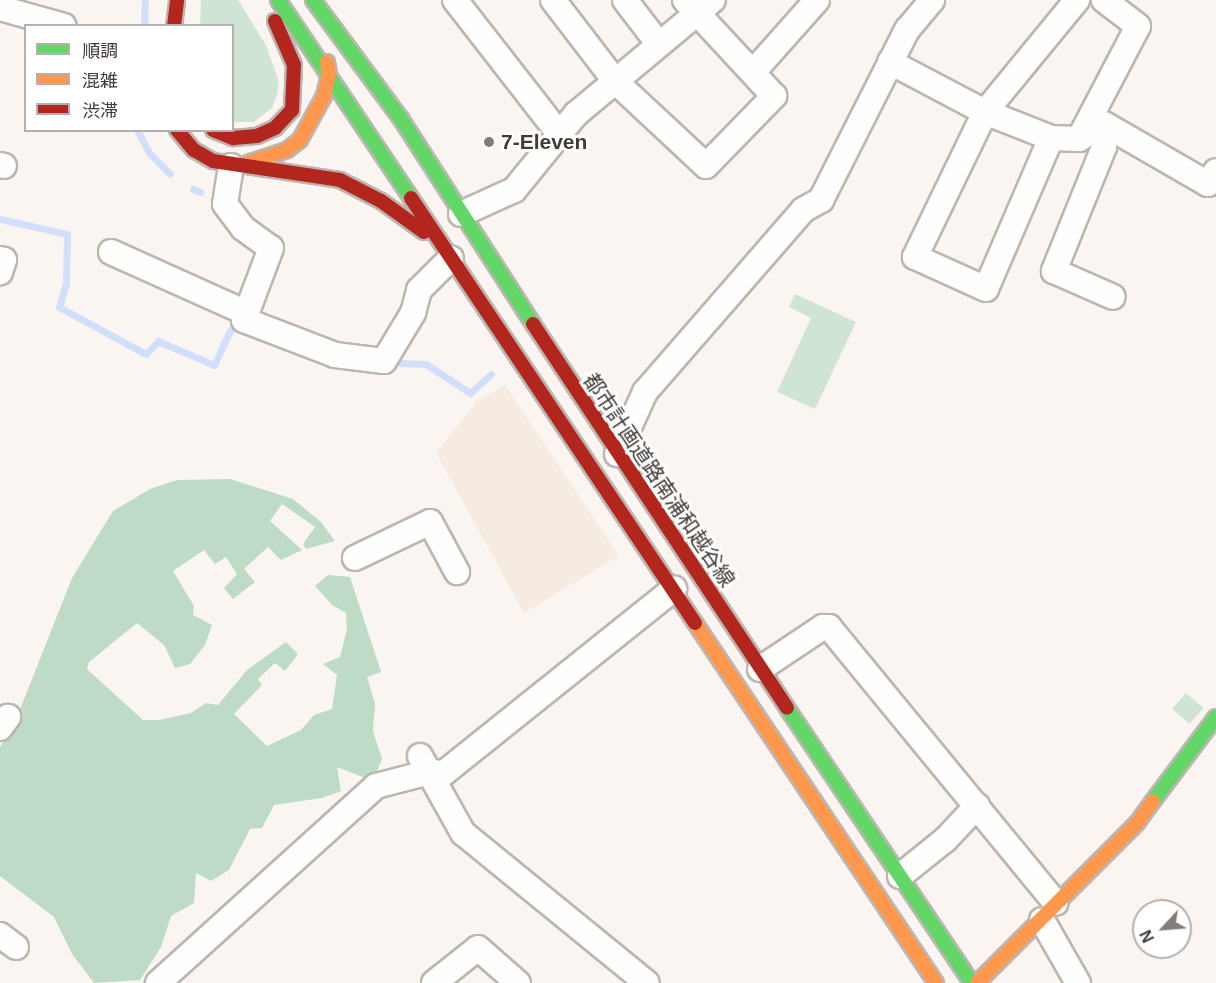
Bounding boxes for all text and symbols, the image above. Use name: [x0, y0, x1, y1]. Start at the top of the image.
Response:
legend: [24, 24, 234, 132]
text: 順調: [82, 41, 118, 61]
text: 混雑: [82, 71, 118, 91]
text: 渋滞: [82, 101, 118, 121]
place label: 7-Eleven: [501, 129, 587, 155]
marker: 7-Eleven: [482, 135, 496, 149]
street label: 都市計画道路南浦和越谷線: [578, 368, 740, 592]
north arrow: [1132, 899, 1192, 959]
text: N: [1137, 927, 1157, 945]

